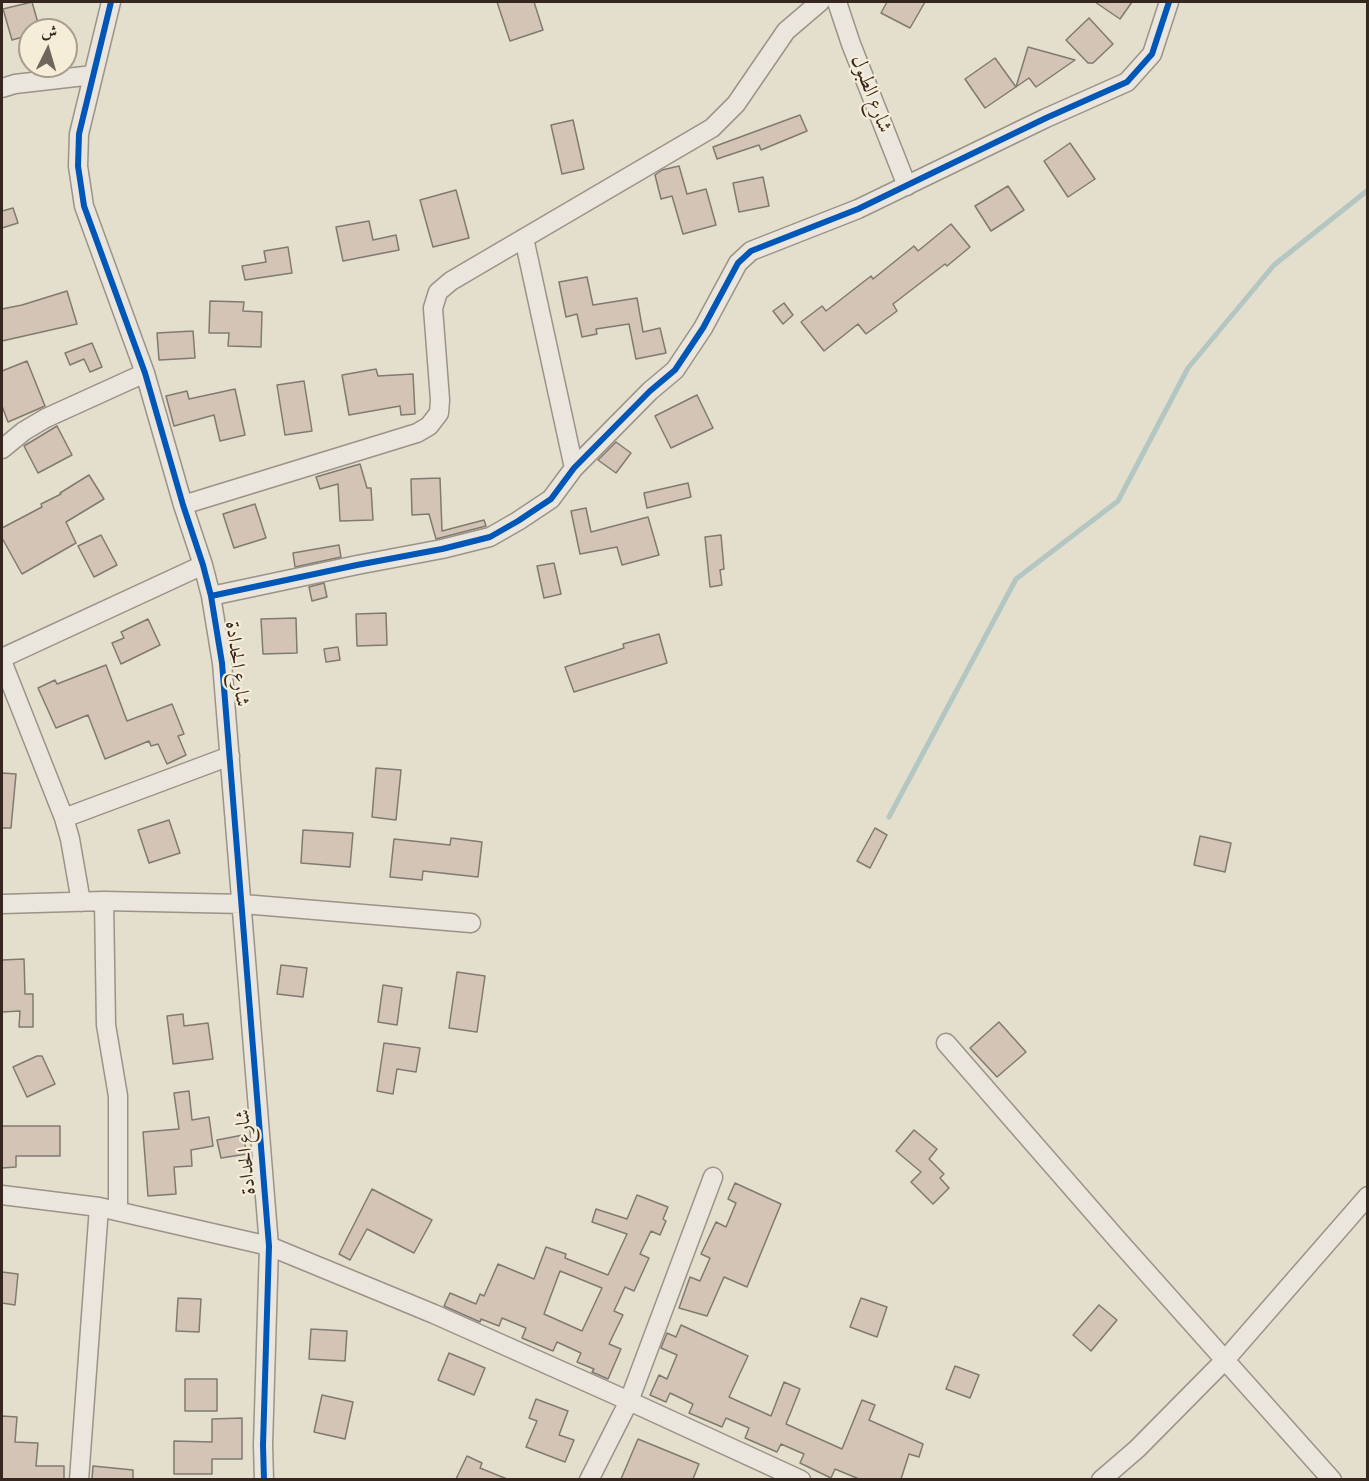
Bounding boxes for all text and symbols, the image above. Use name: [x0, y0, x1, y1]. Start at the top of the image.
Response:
north arrow: [18, 18, 78, 78]
text: ش: [41, 20, 58, 43]
street label: شارع الطبول: [845, 52, 897, 136]
street label: شارع الحدادة: [220, 620, 254, 708]
street label: شارع الحدادة: [231, 1108, 261, 1196]

